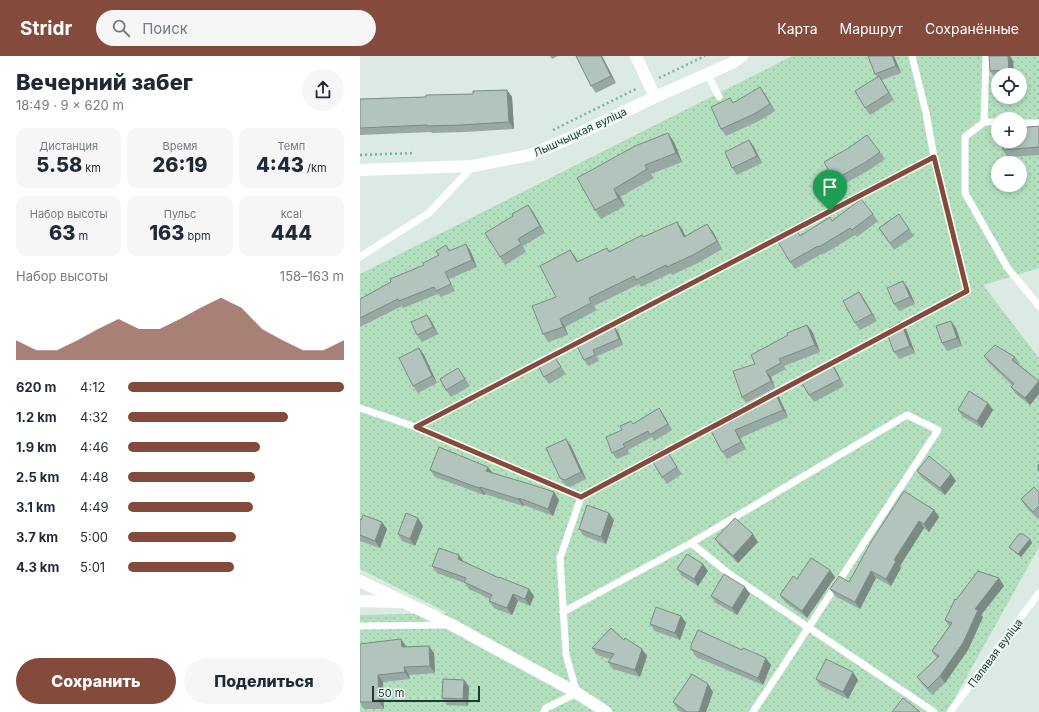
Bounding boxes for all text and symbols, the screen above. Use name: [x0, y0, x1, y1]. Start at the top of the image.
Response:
search box: [96, 10, 376, 46]
text: Stridr: [20, 17, 72, 40]
icon: search: [110, 17, 132, 39]
text: Поиск: [142, 19, 188, 38]
text: Карта: [777, 20, 818, 37]
text: Маршрут: [840, 20, 903, 37]
text: Сохранённые: [925, 20, 1019, 37]
map controls: [991, 68, 1027, 192]
button: locate: [991, 68, 1027, 104]
text: Вечерний забег: [16, 69, 193, 95]
button: share: [302, 69, 344, 111]
text: 18:49 · 9 × 620 m: [16, 97, 124, 113]
street label: Лышчыцкая вуліца: [531, 104, 629, 160]
button: +: [991, 112, 1027, 148]
text: Дистанция: [39, 139, 98, 153]
text: Время: [163, 139, 197, 153]
text: Темп: [278, 139, 305, 153]
text: 5.58: [36, 153, 82, 177]
text: 26:19: [152, 153, 208, 177]
text: 4:43: [256, 153, 304, 177]
button: −: [991, 156, 1027, 192]
text: km: [82, 161, 101, 175]
text: /km: [304, 161, 327, 175]
pin: [813, 170, 847, 211]
icon: arrive: [819, 176, 841, 198]
text: Набор высоты: [30, 207, 108, 221]
text: Пульс: [164, 207, 196, 221]
text: kcal: [281, 207, 302, 221]
text: 63: [49, 221, 75, 245]
text: 163: [149, 221, 184, 245]
text: 444: [271, 221, 312, 245]
text: m: [75, 229, 88, 243]
text: bpm: [184, 229, 211, 243]
text: Набор высоты: [16, 268, 108, 284]
text: 158–163 m: [280, 268, 344, 284]
text: 620 m: [16, 379, 56, 395]
text: 4:12: [80, 379, 105, 395]
text: 1.2 km: [16, 409, 57, 425]
text: 4:32: [80, 409, 108, 425]
text: 1.9 km: [16, 439, 57, 455]
text: 4:46: [80, 439, 109, 455]
text: 2.5 km: [16, 469, 59, 485]
text: 4:48: [80, 469, 109, 485]
text: 3.1 km: [16, 499, 55, 515]
text: 4:49: [80, 499, 109, 515]
text: 3.7 km: [16, 529, 58, 545]
text: 5:00: [80, 529, 108, 545]
text: 4.3 km: [16, 559, 59, 575]
text: 5:01: [80, 559, 105, 575]
street label: Палявая вуліца: [965, 616, 1025, 690]
button: Сохранить: [16, 658, 176, 704]
button: Поделиться: [184, 658, 344, 704]
scale bar: [372, 684, 480, 703]
text: 50 m: [378, 686, 404, 700]

